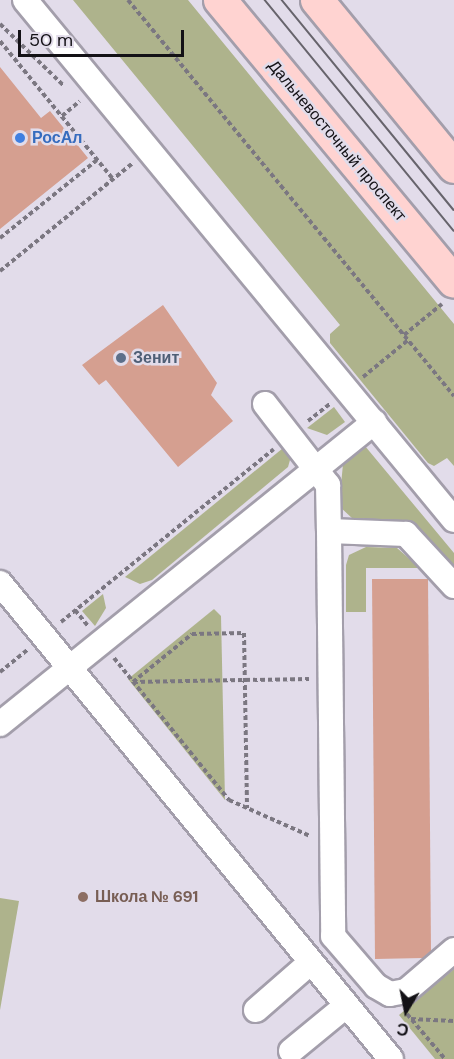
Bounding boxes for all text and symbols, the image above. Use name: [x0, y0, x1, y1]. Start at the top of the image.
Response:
scale bar: [21, 18, 188, 56]
text: 50 m: [29, 28, 73, 52]
street label: Дальневосточный проспект: [264, 57, 410, 225]
place label: РосАл: [32, 128, 82, 148]
marker: РосАл: [13, 131, 27, 145]
place label: Зенит: [133, 348, 179, 368]
marker: Зенит: [114, 351, 128, 365]
place label: Школа № 691: [95, 887, 198, 907]
marker: Школа № 691: [76, 890, 90, 904]
north arrow: [376, 981, 436, 1041]
text: С: [395, 1018, 410, 1041]

